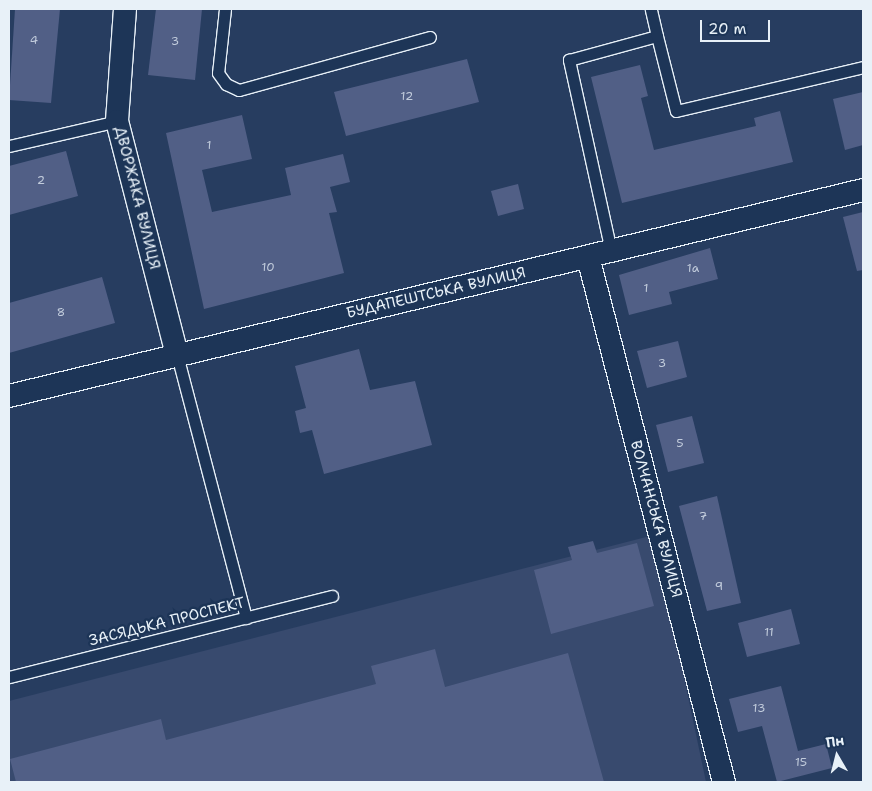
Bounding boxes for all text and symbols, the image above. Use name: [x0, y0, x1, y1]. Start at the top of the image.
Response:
scale bar: [702, 10, 772, 42]
text: 20 m: [708, 19, 747, 39]
house number: 4: [30, 34, 38, 48]
house number: 3: [171, 35, 179, 49]
house number: 12: [401, 90, 413, 104]
street label: ДВОРЖАКА ВУЛИЦЯ: [111, 125, 163, 271]
house number: 1: [206, 139, 212, 153]
house number: 2: [37, 174, 45, 188]
house number: 10: [261, 261, 275, 275]
house number: 1а: [687, 262, 699, 276]
street label: БУДАПЕШТСЬКА ВУЛИЦЯ: [345, 264, 527, 322]
house number: 1: [643, 282, 649, 296]
house number: 8: [57, 306, 65, 320]
house number: 3: [658, 357, 666, 371]
house number: 5: [676, 437, 684, 451]
street label: ВОЛЧАНСЬКА ВУЛИЦЯ: [626, 438, 686, 600]
house number: 7: [699, 510, 707, 524]
house number: 9: [715, 580, 723, 594]
street label: ЗАСЯДЬКА ПРОСПЕКТ: [87, 594, 247, 650]
house number: 11: [764, 626, 774, 640]
house number: 13: [753, 702, 765, 716]
north arrow: [812, 731, 862, 781]
text: Пн: [824, 731, 845, 751]
house number: 15: [795, 756, 807, 770]

